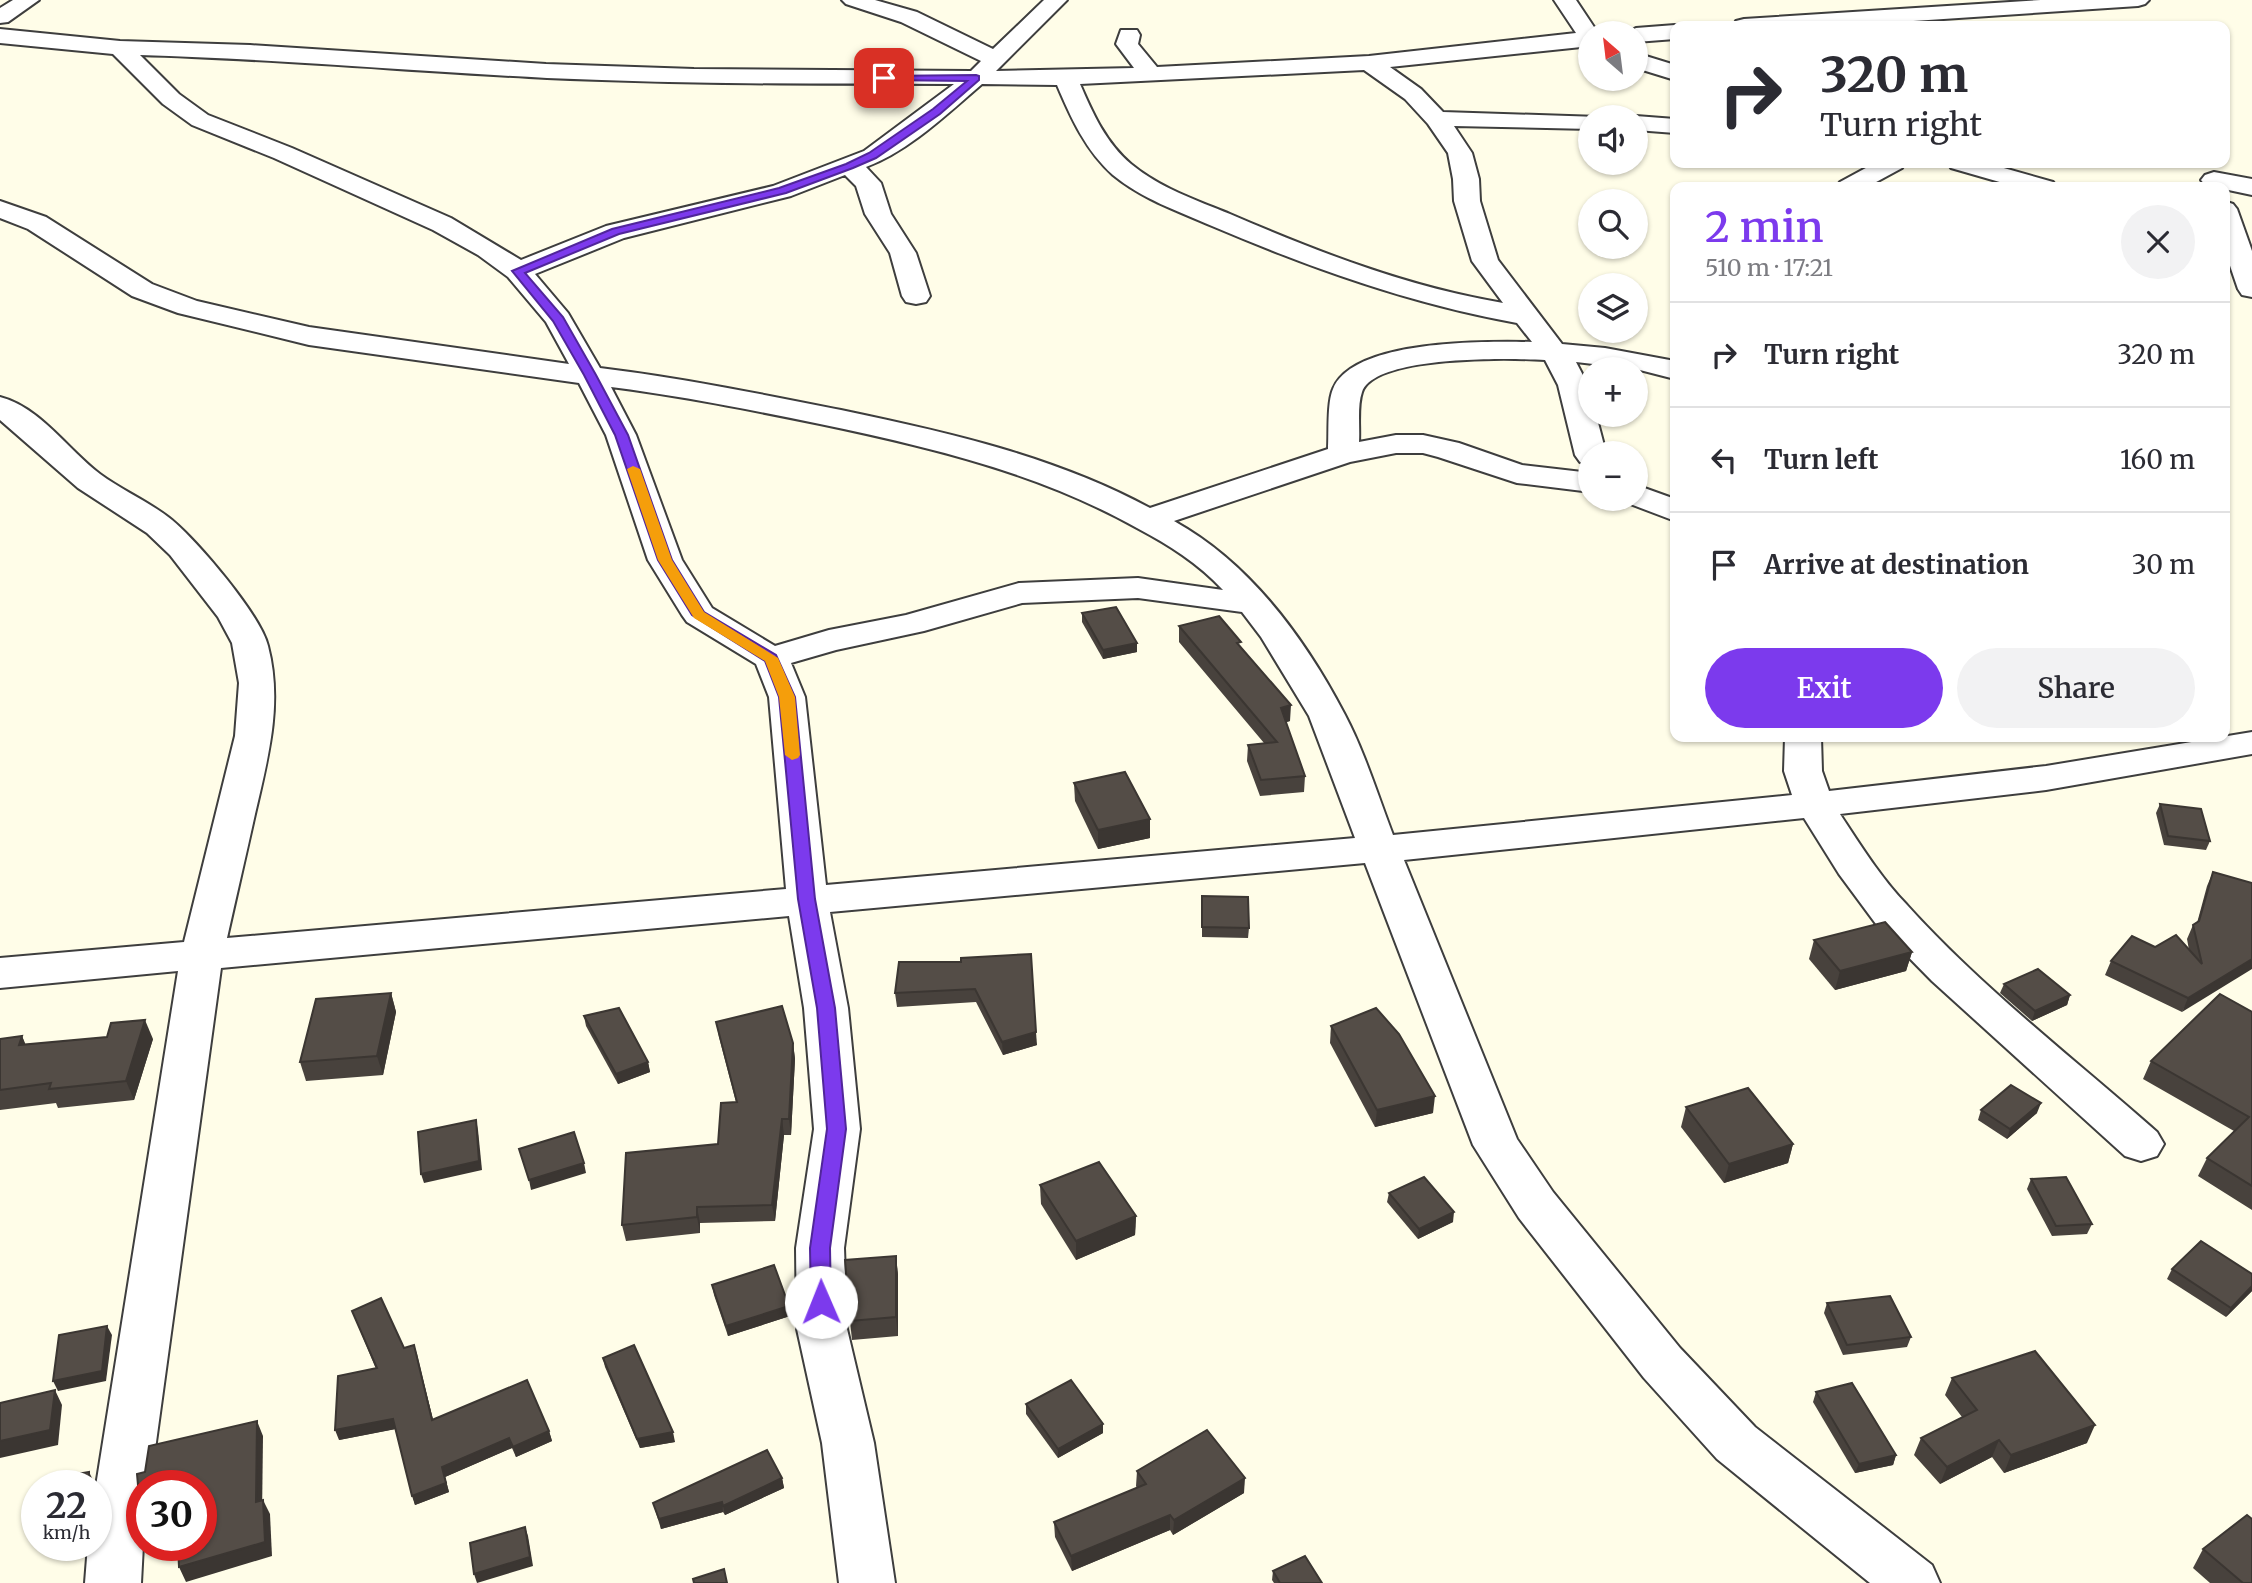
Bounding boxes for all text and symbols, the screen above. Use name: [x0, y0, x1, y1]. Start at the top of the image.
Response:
north arrow: [1578, 21, 1648, 91]
map controls: [1578, 21, 1648, 511]
text: 320 m: [1820, 44, 1968, 105]
pin: [854, 48, 914, 108]
icon: right: [1705, 49, 1796, 140]
icon: arrive: [865, 59, 903, 97]
button: sound: [1578, 105, 1648, 175]
text: Turn right: [1820, 105, 1982, 145]
button: search: [1578, 189, 1648, 259]
text: 2 min: [1705, 201, 1824, 253]
button: close: [2121, 205, 2195, 279]
text: 510 m · 17:21: [1705, 253, 1833, 282]
button: layers: [1578, 273, 1648, 343]
icon: right: [1705, 336, 1743, 374]
text: Turn right: [1764, 338, 1899, 371]
text: 320 m: [2117, 338, 2195, 371]
button: +: [1578, 357, 1648, 427]
button: −: [1578, 441, 1648, 511]
icon: left: [1705, 441, 1743, 479]
text: Turn left: [1764, 443, 1878, 476]
text: 160 m: [2120, 443, 2195, 476]
icon: arrive: [1705, 546, 1743, 584]
text: Arrive at destination: [1764, 548, 2029, 581]
text: 30 m: [2132, 548, 2195, 581]
button: Exit: [1705, 648, 1943, 728]
button: Share: [1957, 648, 2195, 728]
position arrow: [784, 1265, 858, 1339]
speed limit sign: 30: [126, 1470, 217, 1561]
text: 22: [46, 1484, 87, 1528]
text: km/h: [43, 1521, 90, 1544]

